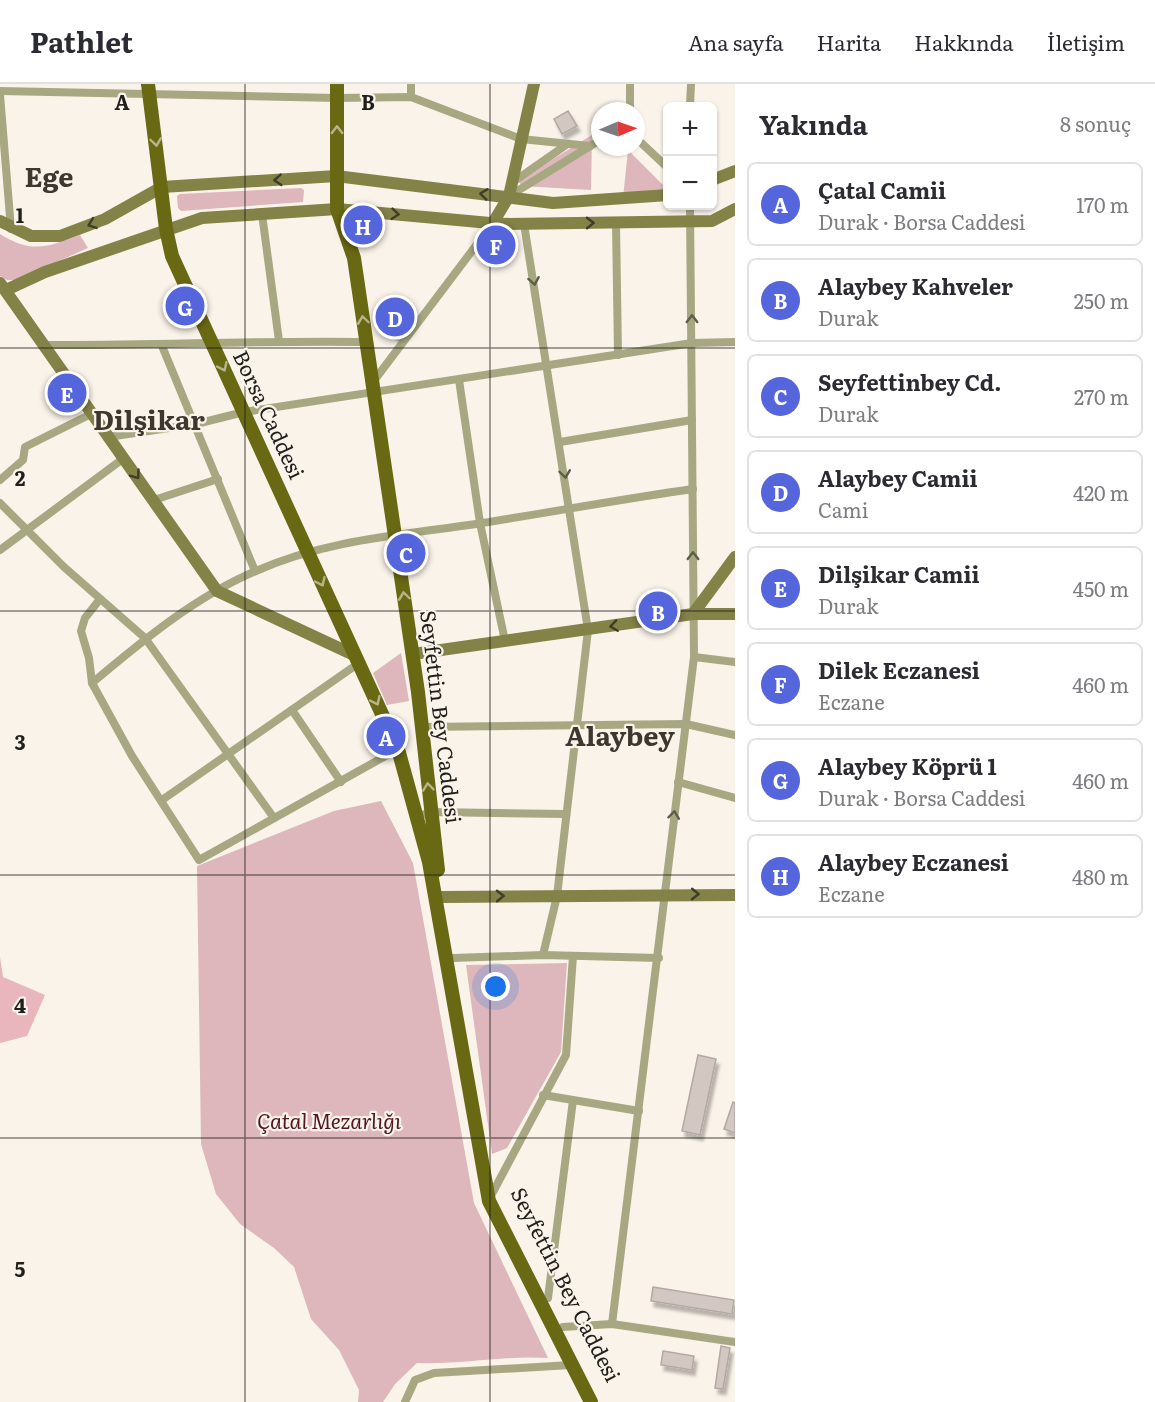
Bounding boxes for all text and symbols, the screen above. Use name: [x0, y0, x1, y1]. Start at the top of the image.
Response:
text: Pathlet: [30, 20, 133, 62]
text: Ana sayfa: [688, 26, 784, 57]
text: Harita: [817, 26, 881, 57]
text: Hakkında: [914, 26, 1014, 57]
text: İletişim: [1047, 26, 1125, 57]
text: A: [114, 86, 130, 116]
text: B: [361, 86, 375, 116]
north arrow: [591, 102, 645, 156]
map controls: [663, 102, 717, 210]
button: +: [663, 102, 717, 156]
text: Yakında: [759, 104, 868, 143]
text: 8 sonuç: [1060, 108, 1131, 138]
one-way arrow: [331, 126, 343, 135]
one-way arrow: [149, 137, 161, 147]
district label: Ege: [25, 155, 73, 195]
button: −: [663, 156, 717, 210]
one-way arrow: [274, 173, 283, 186]
text: Çatal Camii: [818, 173, 946, 206]
one-way arrow: [479, 188, 489, 200]
text: A: [773, 189, 788, 219]
text: 170 m: [1076, 189, 1129, 219]
text: 1: [16, 199, 24, 229]
pin: H: [344, 202, 382, 248]
text: Durak · Borsa Caddesi: [818, 206, 1025, 236]
one-way arrow: [391, 207, 400, 220]
one-way arrow: [88, 216, 98, 229]
one-way arrow: [585, 217, 594, 229]
pin: F: [476, 222, 516, 268]
text: Alaybey Kahveler: [818, 269, 1013, 302]
one-way arrow: [527, 277, 539, 286]
pin: G: [166, 284, 204, 328]
text: B: [774, 285, 787, 315]
text: 250 m: [1074, 285, 1129, 315]
pin: D: [376, 294, 414, 340]
text: Durak: [818, 302, 878, 332]
one-way arrow: [686, 314, 698, 323]
one-way arrow: [358, 315, 370, 325]
street label: Borsa Caddesi: [227, 344, 314, 483]
one-way arrow: [216, 360, 228, 371]
text: Seyfettinbey Cd.: [818, 365, 1002, 398]
pin: E: [48, 370, 86, 416]
text: C: [773, 381, 788, 411]
text: 270 m: [1074, 381, 1129, 411]
district label: Dilşikar: [93, 398, 205, 438]
text: Durak: [818, 398, 878, 428]
text: Alaybey Camii: [818, 461, 977, 494]
text: 2: [15, 462, 26, 492]
one-way arrow: [129, 469, 140, 480]
one-way arrow: [558, 469, 570, 478]
text: D: [773, 477, 788, 507]
text: 420 m: [1073, 477, 1129, 507]
text: Cami: [818, 494, 868, 524]
pin: C: [386, 530, 426, 576]
one-way arrow: [687, 551, 699, 560]
text: Dilşikar Camii: [818, 557, 980, 590]
text: E: [774, 573, 787, 603]
text: 450 m: [1073, 573, 1129, 603]
one-way arrow: [314, 576, 326, 587]
pin: B: [638, 588, 678, 634]
text: Durak: [818, 590, 878, 620]
one-way arrow: [399, 591, 411, 601]
street label: Seyfettin Bey Caddesi: [414, 608, 471, 825]
one-way arrow: [610, 619, 619, 631]
text: Dilek Eczanesi: [818, 653, 980, 686]
text: F: [774, 669, 787, 699]
text: 460 m: [1072, 669, 1129, 699]
text: Eczane: [818, 686, 885, 716]
one-way arrow: [369, 695, 381, 706]
pin: A: [366, 714, 406, 758]
district label: Alaybey: [565, 714, 675, 754]
text: 3: [14, 726, 26, 756]
text: Alaybey Köprü 1: [818, 749, 997, 782]
text: G: [773, 765, 788, 795]
text: 460 m: [1072, 765, 1129, 795]
one-way arrow: [423, 782, 435, 791]
text: Durak · Borsa Caddesi: [818, 782, 1025, 812]
one-way arrow: [667, 810, 680, 819]
text: Alaybey Eczanesi: [818, 845, 1009, 878]
text: H: [772, 861, 789, 891]
text: 480 m: [1072, 861, 1129, 891]
text: Eczane: [818, 878, 885, 908]
one-way arrow: [691, 888, 700, 901]
one-way arrow: [496, 890, 505, 902]
your location: [481, 972, 510, 1001]
text: 4: [14, 989, 26, 1019]
park label: Çatal Mezarlığı: [257, 1104, 402, 1135]
street label: Seyfettin Bey Caddesi: [505, 1181, 630, 1386]
text: 5: [15, 1253, 26, 1283]

